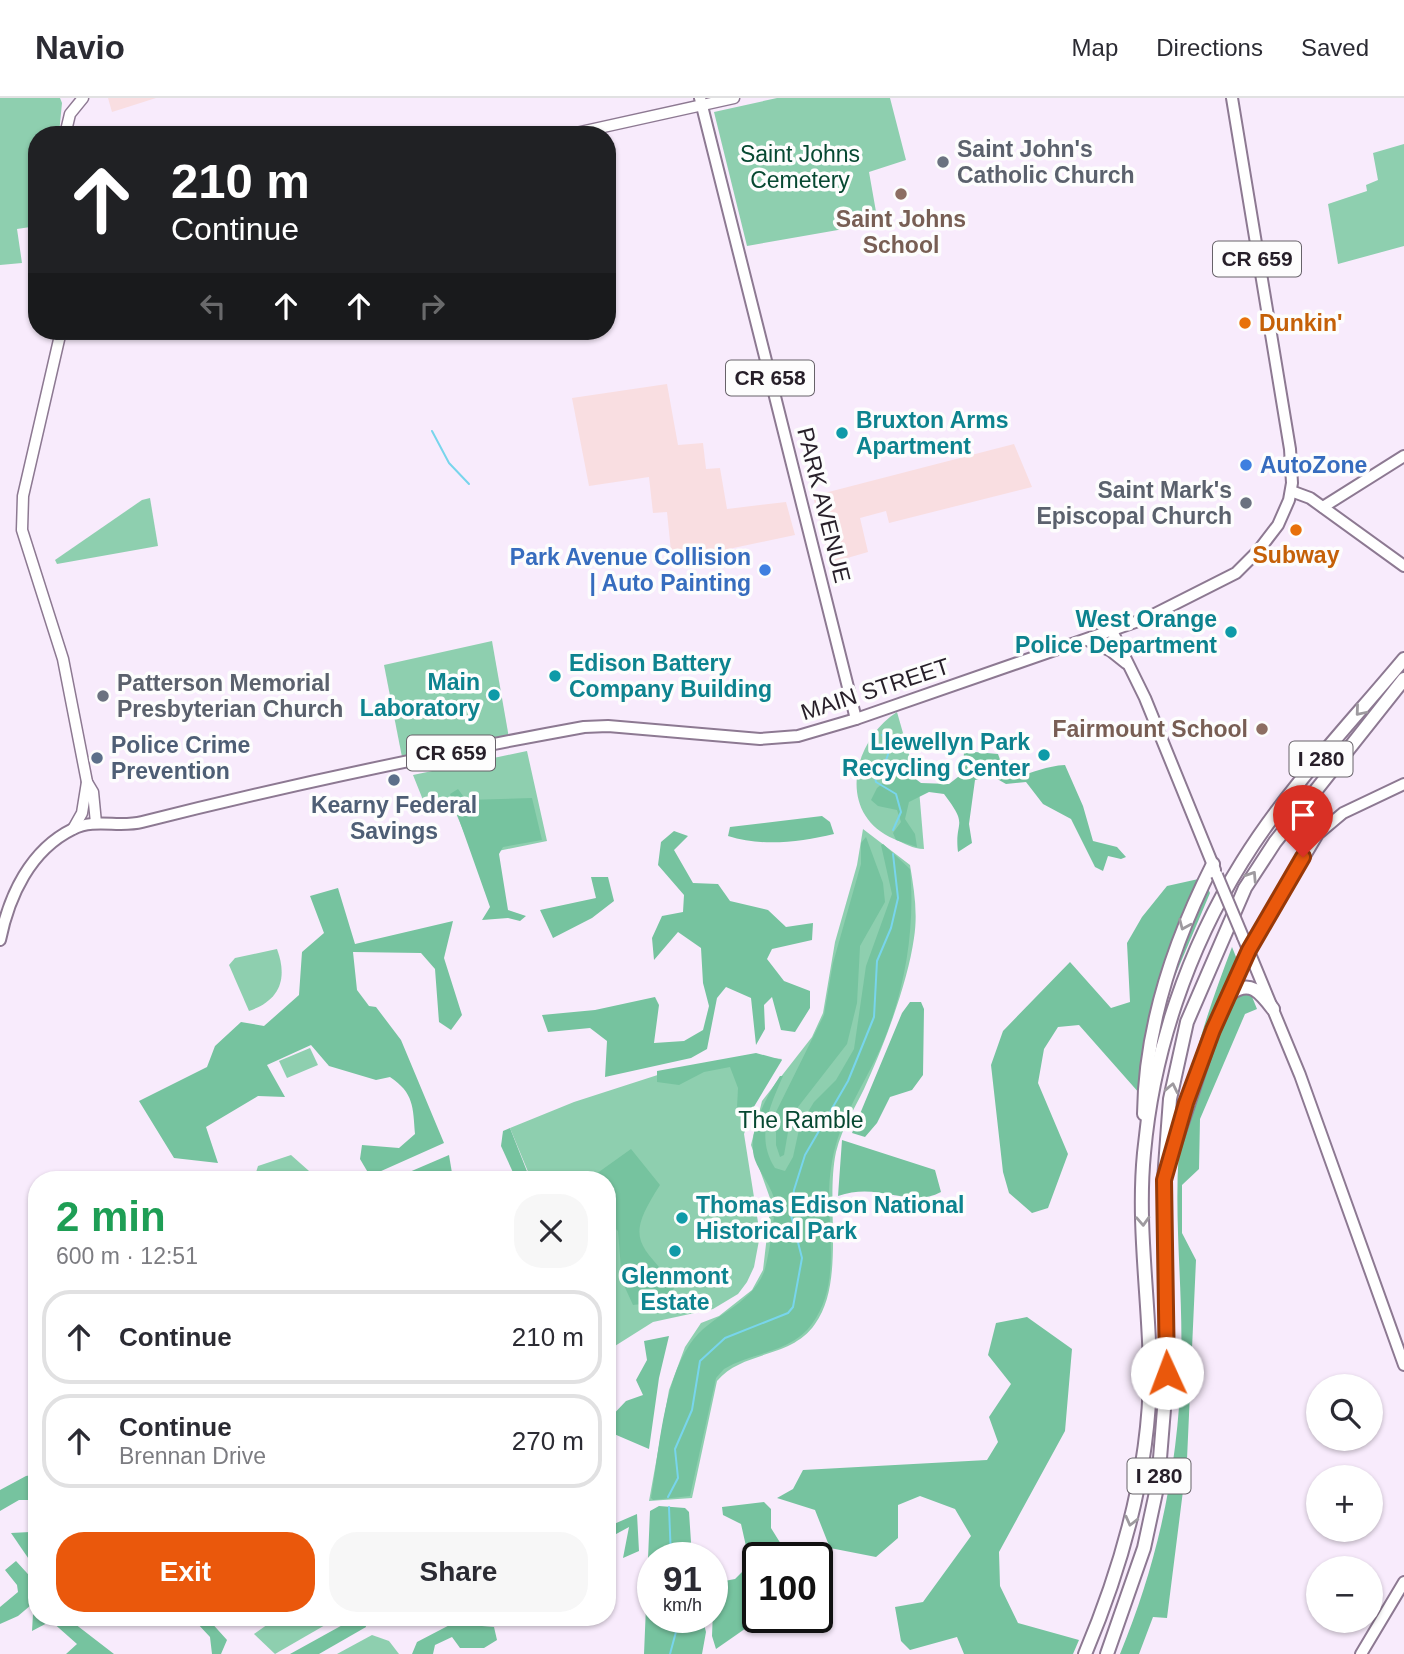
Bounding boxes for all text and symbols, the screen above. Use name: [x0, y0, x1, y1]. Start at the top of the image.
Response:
text: Navio: [35, 29, 125, 66]
text: Map: [1072, 34, 1118, 61]
text: Directions: [1156, 34, 1263, 61]
text: Saved: [1301, 34, 1369, 61]
place label: Saint John's Catholic Church: [957, 136, 1135, 188]
park label: Saint Johns Cemetery: [740, 141, 860, 193]
icon: ahead: [56, 154, 147, 245]
text: 210 m: [171, 154, 310, 208]
marker: Saint John's Catholic Church: [935, 154, 951, 170]
marker: Saint Johns School: [893, 186, 909, 202]
place label: Saint Johns School: [836, 206, 966, 258]
text: Continue: [171, 211, 299, 247]
road number: CR 659: [1213, 242, 1301, 276]
icon: left: [194, 287, 232, 325]
icon: ahead: [267, 287, 305, 325]
icon: ahead: [340, 287, 378, 325]
icon: right: [413, 287, 451, 325]
place label: Dunkin': [1259, 310, 1342, 336]
marker: Dunkin': [1237, 315, 1253, 331]
road number: CR 658: [726, 360, 814, 396]
place label: Bruxton Arms Apartment: [856, 407, 1009, 459]
street label: PARK AVENUE: [792, 425, 856, 585]
marker: Bruxton Arms Apartment: [834, 425, 850, 441]
place label: AutoZone: [1260, 452, 1367, 478]
marker: AutoZone: [1238, 457, 1254, 473]
place label: Saint Mark's Episcopal Church: [1036, 477, 1232, 529]
marker: Saint Mark's Episcopal Church: [1238, 495, 1254, 511]
marker: Subway: [1288, 522, 1304, 538]
place label: Subway: [1253, 542, 1340, 568]
place label: Park Avenue Collision | Auto Painting: [510, 544, 751, 596]
marker: Park Avenue Collision | Auto Painting: [757, 562, 773, 578]
place label: West Orange Police Department: [1015, 606, 1217, 658]
marker: West Orange Police Department: [1223, 624, 1239, 640]
place label: Edison Battery Company Building: [569, 650, 772, 702]
street label: MAIN STREET: [797, 653, 953, 725]
marker: Edison Battery Company Building: [547, 668, 563, 684]
place label: Main Laboratory: [360, 669, 480, 721]
place label: Patterson Memorial Presbyterian Church: [117, 670, 343, 722]
marker: Main Laboratory: [486, 687, 502, 703]
marker: Patterson Memorial Presbyterian Church: [95, 688, 111, 704]
one-way arrow: [1356, 703, 1368, 716]
place label: Fairmount School: [1053, 716, 1248, 742]
marker: Fairmount School: [1254, 721, 1270, 737]
place label: Llewellyn Park Recycling Center: [842, 729, 1030, 781]
place label: Police Crime Prevention: [111, 732, 250, 784]
road number: CR 659: [407, 736, 495, 770]
road number: I 280: [1290, 742, 1352, 776]
marker: Llewellyn Park Recycling Center: [1036, 747, 1052, 763]
marker: Police Crime Prevention: [89, 750, 105, 766]
marker: Kearny Federal Savings: [386, 772, 402, 788]
pin: [1273, 785, 1333, 857]
place label: Kearny Federal Savings: [311, 792, 477, 844]
icon: arrive: [1284, 796, 1322, 834]
one-way arrow: [1244, 871, 1257, 884]
one-way arrow: [1179, 919, 1193, 931]
one-way arrow: [1164, 1082, 1179, 1094]
park label: The Ramble: [738, 1107, 864, 1133]
place label: Thomas Edison National Historical Park: [696, 1192, 964, 1244]
text: 2 min: [56, 1193, 166, 1240]
button: close: [514, 1194, 588, 1268]
marker: Thomas Edison National Historical Park: [674, 1210, 690, 1226]
one-way arrow: [1135, 1216, 1150, 1227]
text: 600 m · 12:51: [56, 1243, 198, 1269]
marker: Glenmont Estate: [667, 1243, 683, 1259]
place label: Glenmont Estate: [621, 1263, 729, 1315]
icon: ahead: [60, 1318, 98, 1356]
text: Continue: [119, 1322, 232, 1352]
text: 210 m: [512, 1322, 584, 1352]
position arrow: [1130, 1336, 1204, 1410]
map controls: [1306, 1374, 1383, 1633]
button: search: [1306, 1374, 1383, 1451]
text: Continue: [119, 1412, 232, 1442]
icon: ahead: [60, 1422, 98, 1460]
text: 270 m: [512, 1426, 584, 1456]
text: Brennan Drive: [119, 1443, 266, 1469]
road number: I 280: [1128, 1458, 1190, 1494]
button: +: [1306, 1465, 1383, 1542]
one-way arrow: [1125, 1515, 1139, 1527]
button: Exit: [56, 1532, 315, 1612]
button: Share: [329, 1532, 588, 1612]
speed limit sign: 100: [742, 1542, 833, 1633]
button: −: [1306, 1556, 1383, 1633]
text: 91: [663, 1559, 702, 1598]
text: km/h: [663, 1595, 702, 1615]

